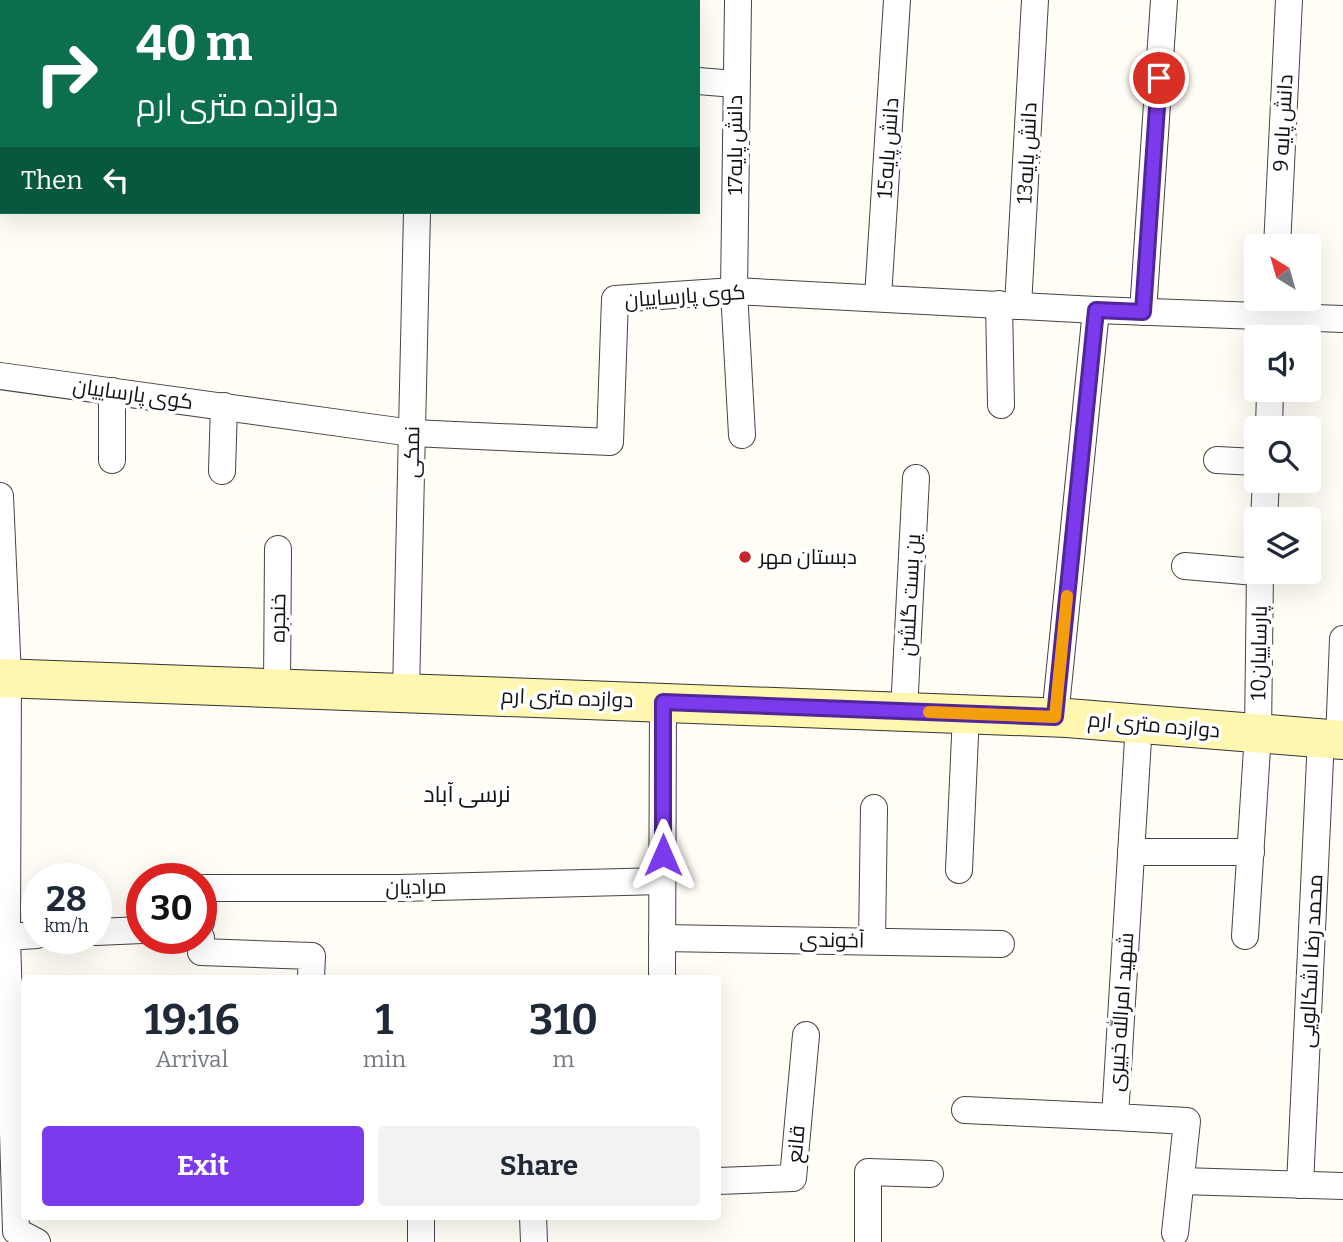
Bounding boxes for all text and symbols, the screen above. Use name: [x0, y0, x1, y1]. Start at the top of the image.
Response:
text: 40 m: [136, 14, 253, 73]
icon: right: [21, 28, 112, 119]
pin: [1129, 48, 1189, 108]
icon: arrive: [1140, 59, 1178, 97]
street label: دانش پایه 9: [1267, 73, 1300, 173]
text: دوازده متری ارم: [136, 86, 338, 124]
street label: دانش پایه17: [722, 95, 749, 195]
street label: دانش پایه15: [872, 97, 905, 199]
street label: دانش پایه13: [1011, 101, 1044, 205]
icon: left: [97, 161, 135, 199]
text: Then: [21, 165, 83, 196]
north arrow: [1244, 234, 1321, 312]
map controls: [1244, 234, 1321, 584]
street label: کوی پارساییان: [624, 279, 746, 314]
button: sound: [1244, 325, 1321, 402]
street label: کوی پارساییان: [71, 373, 195, 416]
button: search: [1244, 416, 1321, 493]
street label: نمکی: [399, 426, 425, 478]
button: layers: [1244, 507, 1321, 584]
street label: ین بست گلشن: [894, 533, 926, 657]
place label: دبستان مهر: [758, 544, 857, 570]
marker: دبستان مهر: [737, 549, 753, 565]
street label: خنجره: [265, 593, 291, 643]
street label: پارساییان10: [1245, 605, 1274, 701]
street label: دوازده متری ارم: [500, 683, 634, 714]
street label: دوازده متری ارم: [1087, 706, 1221, 745]
district label: نرسی آباد: [423, 780, 511, 808]
position arrow: [626, 818, 700, 892]
speed limit sign: 30: [126, 863, 217, 954]
street label: مرادیان: [385, 873, 447, 901]
street label: محمد رضا اشکالویی: [1293, 873, 1329, 1049]
text: 28: [46, 878, 87, 920]
text: km/h: [44, 915, 89, 937]
street label: آخوندی: [799, 926, 865, 954]
street label: شهید امرالله خبیری: [1101, 932, 1140, 1092]
text: 19:16: [144, 995, 240, 1045]
text: 1: [375, 995, 393, 1045]
text: 310: [529, 995, 598, 1045]
text: Arrival: [155, 1045, 228, 1073]
text: min: [363, 1045, 406, 1073]
text: m: [553, 1045, 574, 1073]
street label: قانع: [781, 1124, 812, 1164]
button: Exit: [42, 1126, 364, 1206]
button: Share: [378, 1126, 700, 1206]

